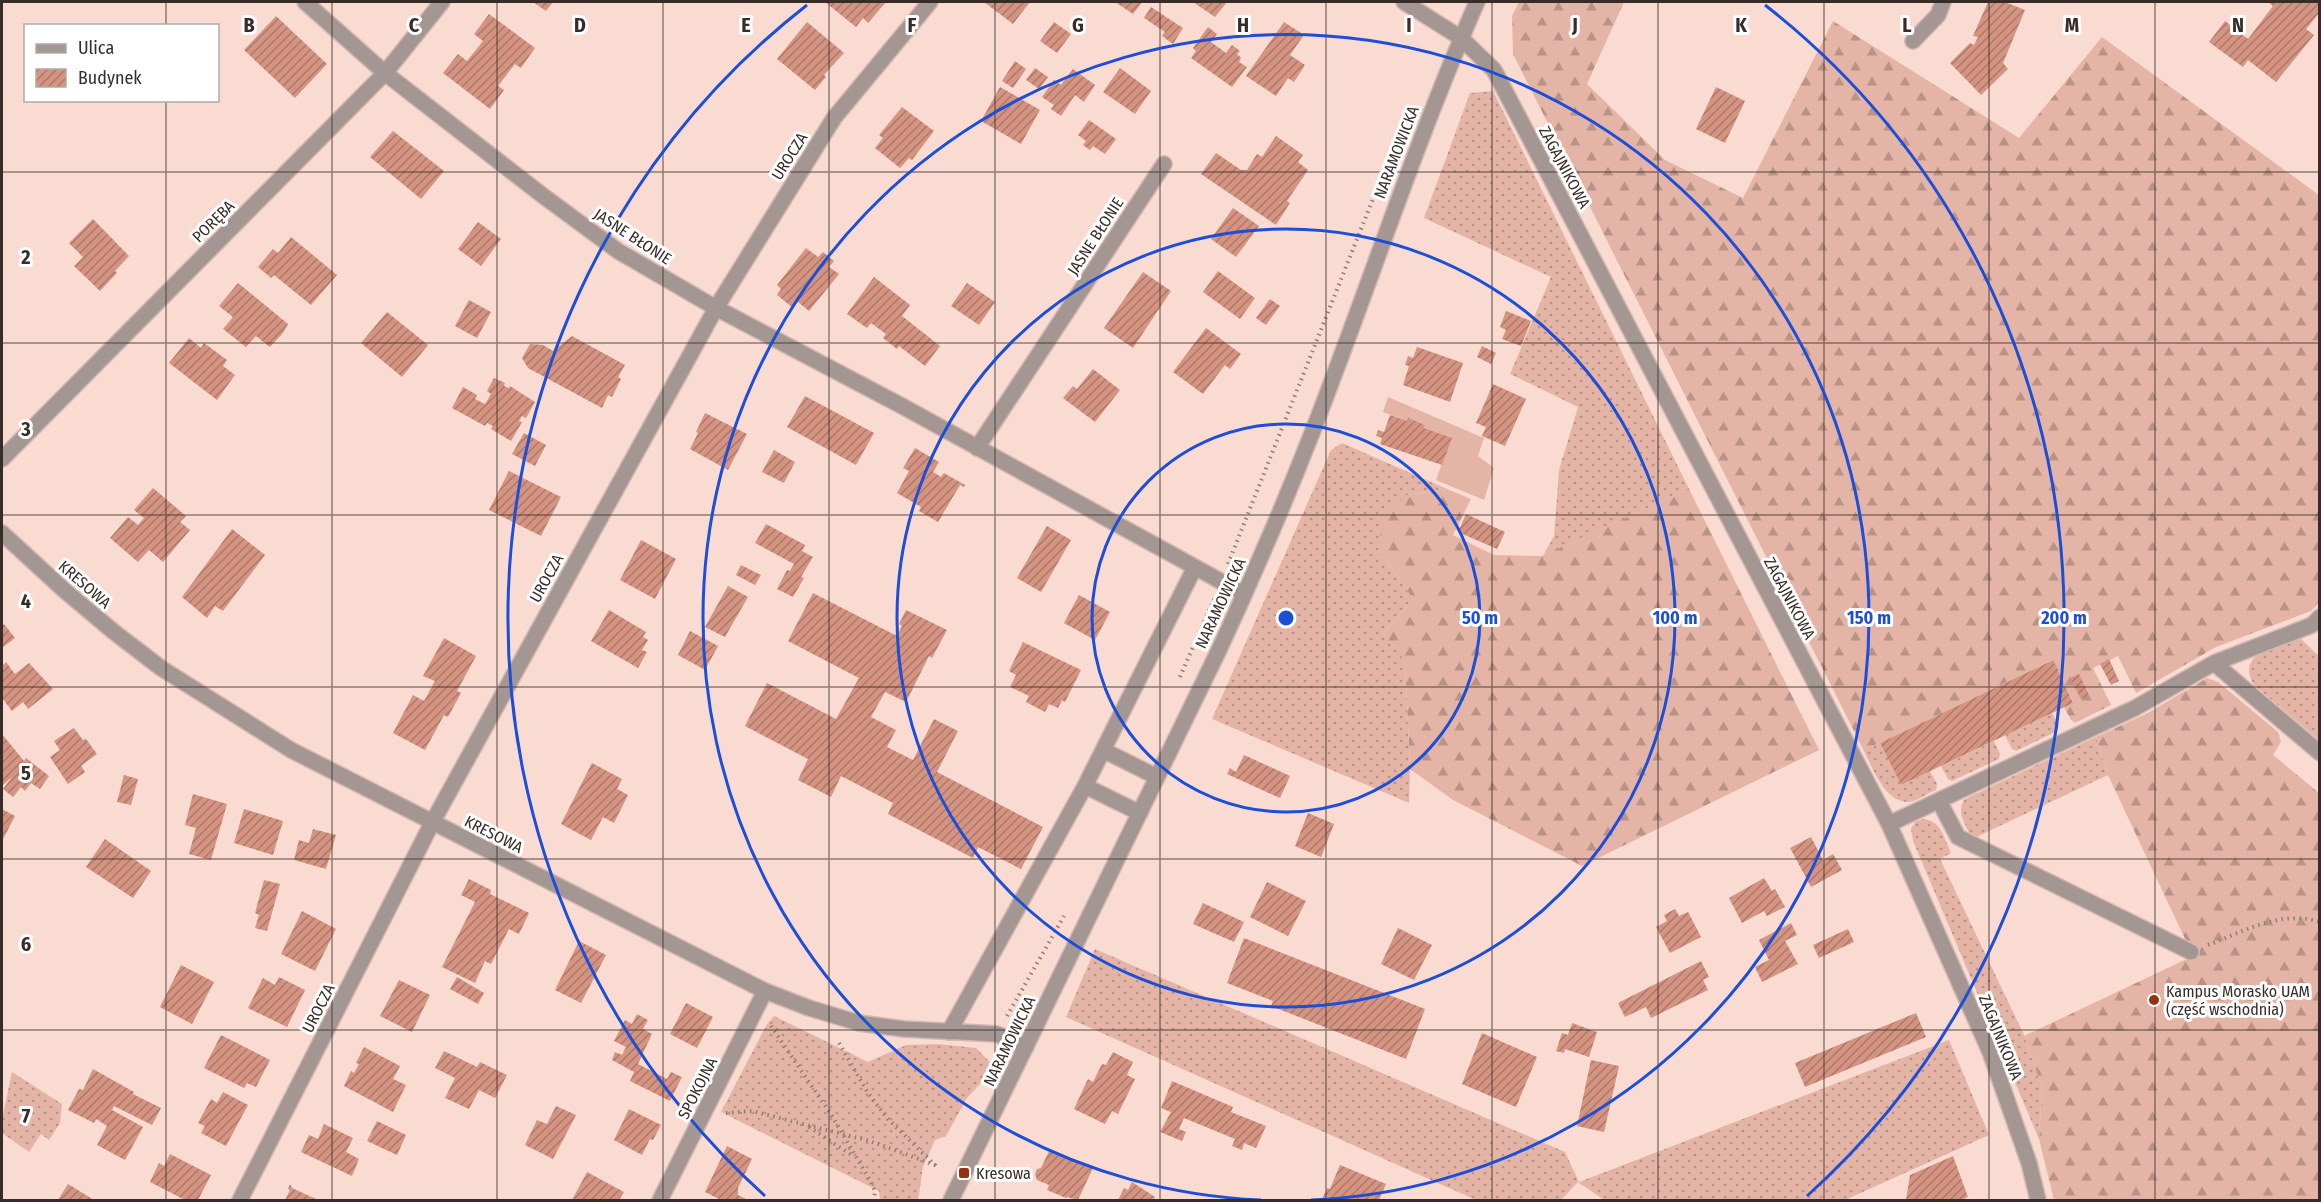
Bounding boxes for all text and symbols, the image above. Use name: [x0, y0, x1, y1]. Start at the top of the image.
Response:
text: B: [243, 13, 255, 37]
text: C: [409, 13, 420, 37]
text: D: [574, 13, 586, 37]
text: E: [741, 13, 751, 37]
text: F: [908, 13, 917, 37]
text: G: [1072, 13, 1084, 37]
text: H: [1237, 13, 1249, 37]
text: I: [1406, 13, 1412, 37]
text: J: [1571, 13, 1578, 37]
text: K: [1735, 13, 1747, 37]
text: L: [1902, 13, 1912, 37]
text: M: [2065, 13, 2079, 37]
text: N: [2232, 13, 2244, 37]
legend: [24, 24, 219, 102]
text: Ulica: [78, 37, 114, 59]
text: Budynek: [78, 67, 142, 89]
street label: NARAMOWICKA: [1370, 103, 1423, 201]
street label: ZAGAJNIKOWA: [1535, 123, 1594, 212]
street label: UROCZA: [768, 129, 812, 183]
street label: JASNE BŁONIE: [1063, 194, 1128, 279]
street label: PORĘBA: [188, 196, 239, 246]
street label: JASNE BŁONIE: [590, 204, 675, 269]
text: 2: [20, 245, 31, 269]
text: 3: [20, 417, 31, 441]
street label: UROCZA: [526, 550, 568, 606]
street label: NARAMOWICKA: [1191, 554, 1250, 652]
street label: ZAGAJNIKOWA: [1760, 554, 1819, 643]
street label: KRESOWA: [55, 557, 115, 613]
text: 4: [21, 589, 31, 613]
text: 50 m: [1462, 607, 1498, 629]
text: 100 m: [1653, 607, 1697, 629]
text: 150 m: [1847, 607, 1891, 629]
text: 200 m: [2040, 607, 2087, 629]
centre of rings: [1276, 608, 1296, 628]
text: 5: [21, 761, 31, 785]
street label: KRESOWA: [461, 812, 527, 857]
text: 6: [21, 932, 31, 956]
street label: UROCZA: [298, 980, 339, 1036]
place label: Kampus Morasko UAM (część wschodnia): [2166, 982, 2310, 1019]
street label: ZAGAJNIKOWA: [1975, 992, 2026, 1083]
street label: NARAMOWICKA: [979, 993, 1040, 1089]
marker: Kampus Morasko UAM (część wschodnia): [2147, 993, 2161, 1007]
street label: SPOKOJNA: [674, 1054, 721, 1122]
text: 7: [22, 1104, 31, 1128]
place label: Kresowa: [976, 1164, 1031, 1183]
marker: Kresowa: [957, 1166, 971, 1180]

